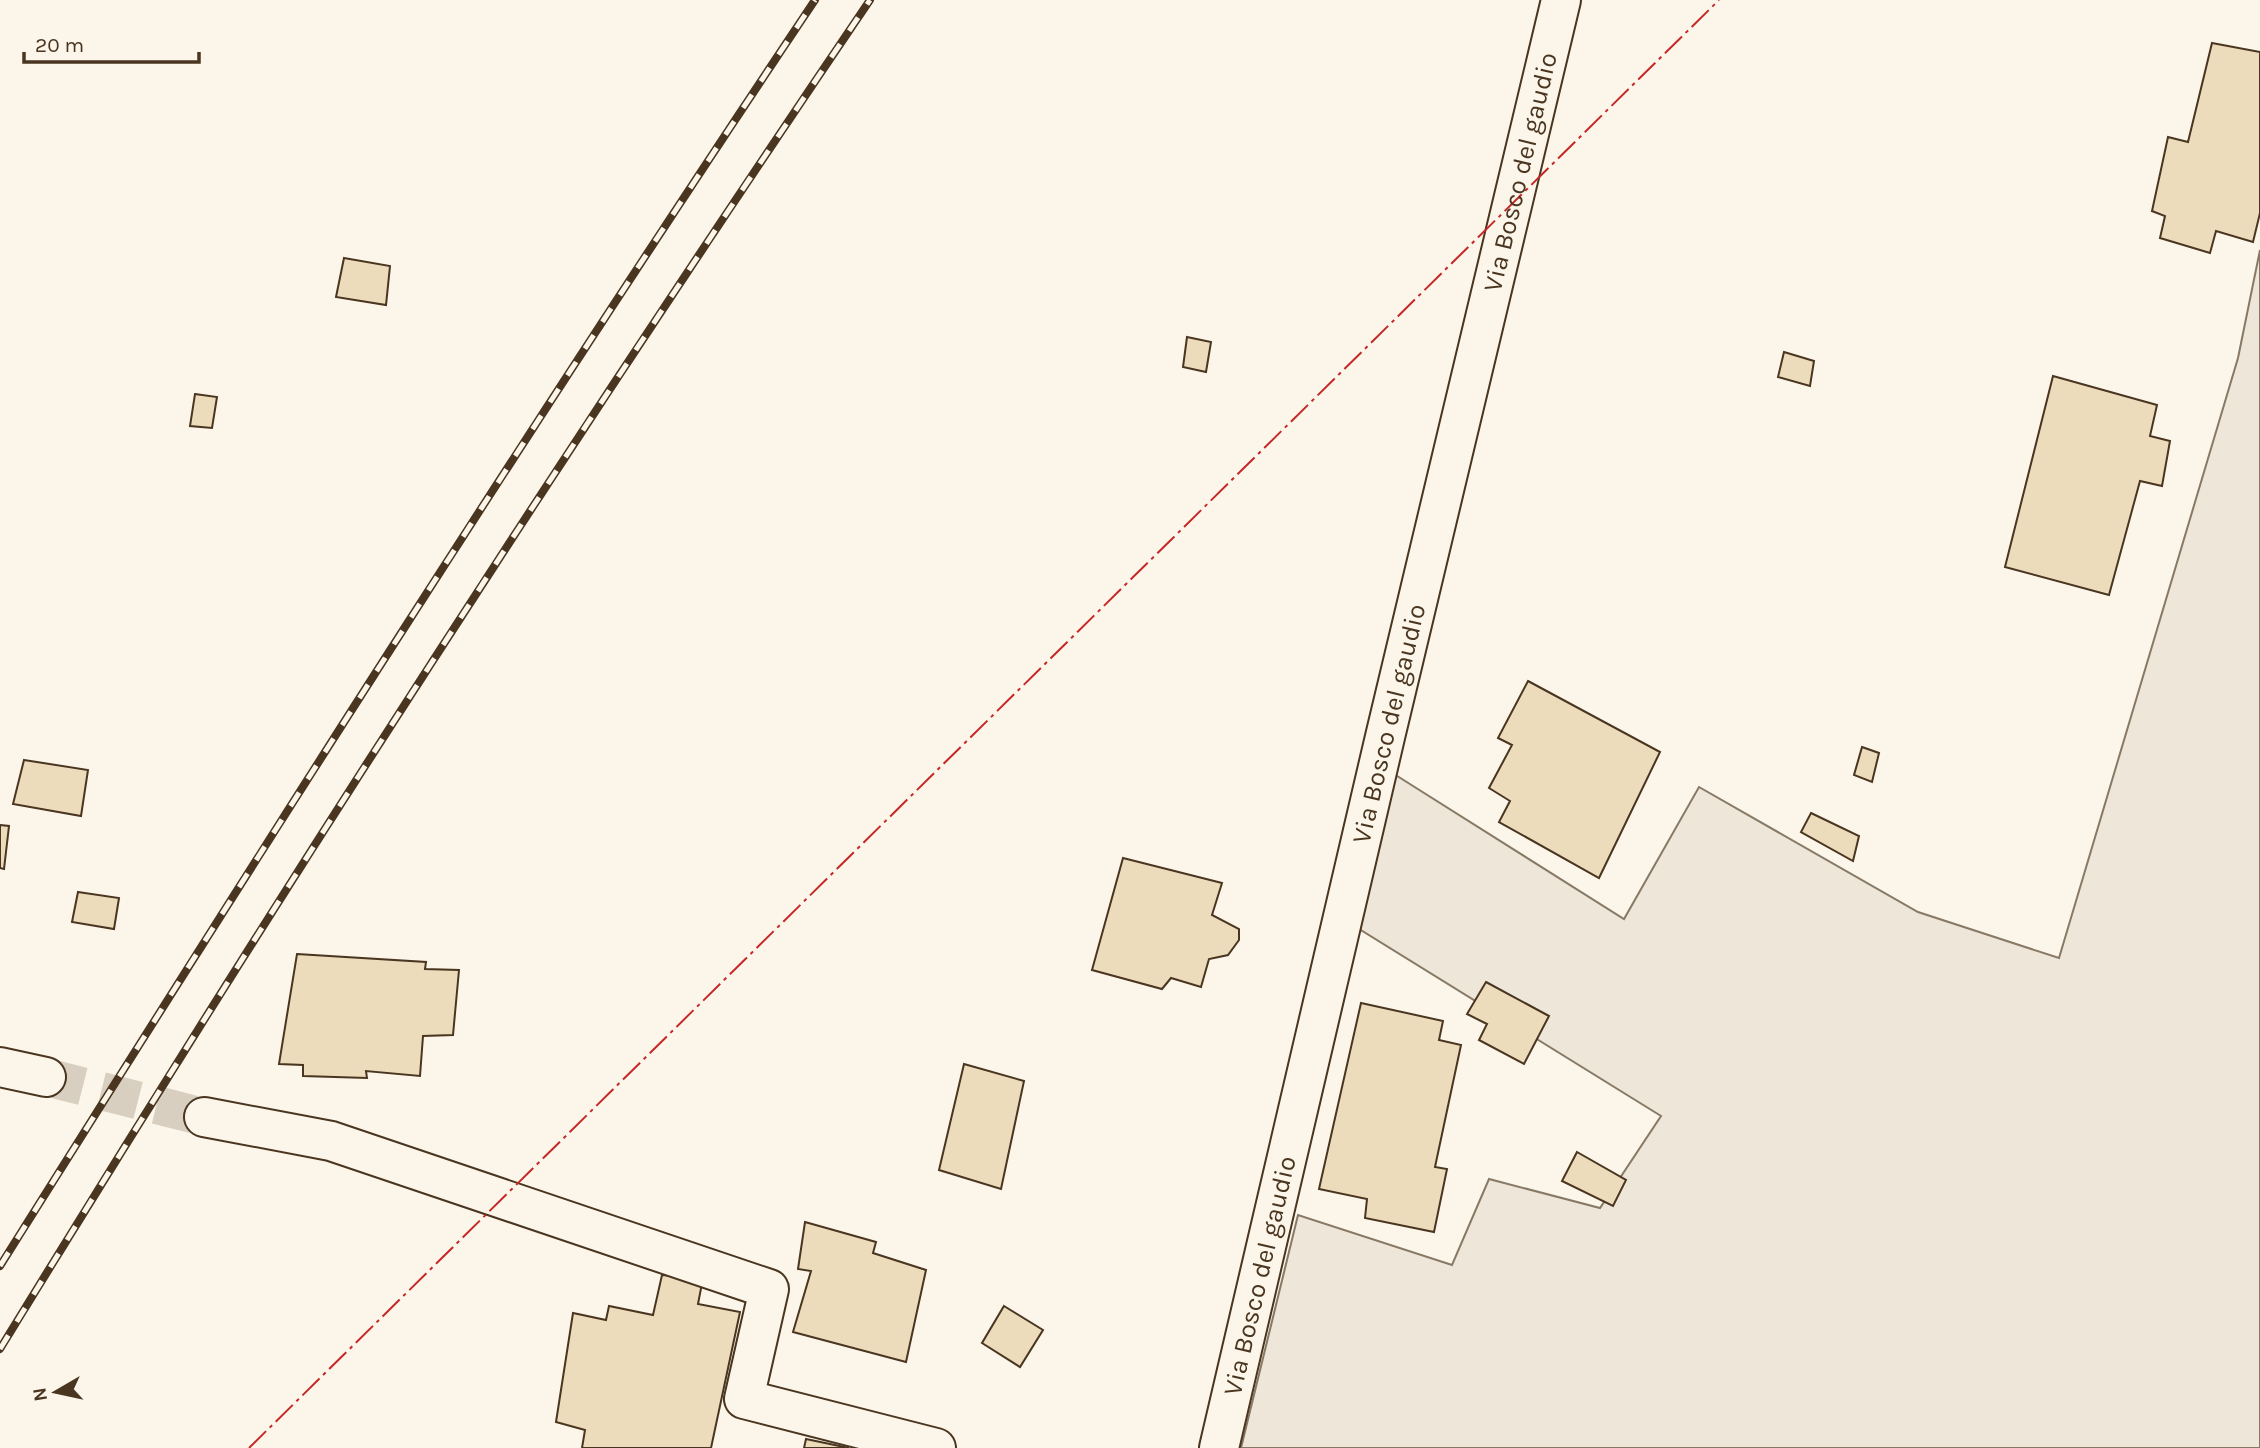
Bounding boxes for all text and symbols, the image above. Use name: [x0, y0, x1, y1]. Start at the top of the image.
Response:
scale bar: [24, 21, 200, 65]
text: 20 m: [35, 33, 84, 57]
street label: Via Bosco del gaudio: [1477, 49, 1564, 295]
street label: Via Bosco del gaudio: [1346, 601, 1432, 846]
street label: Via Bosco del gaudio: [1217, 1153, 1303, 1399]
north arrow: [21, 1357, 91, 1427]
text: N: [28, 1386, 52, 1403]

